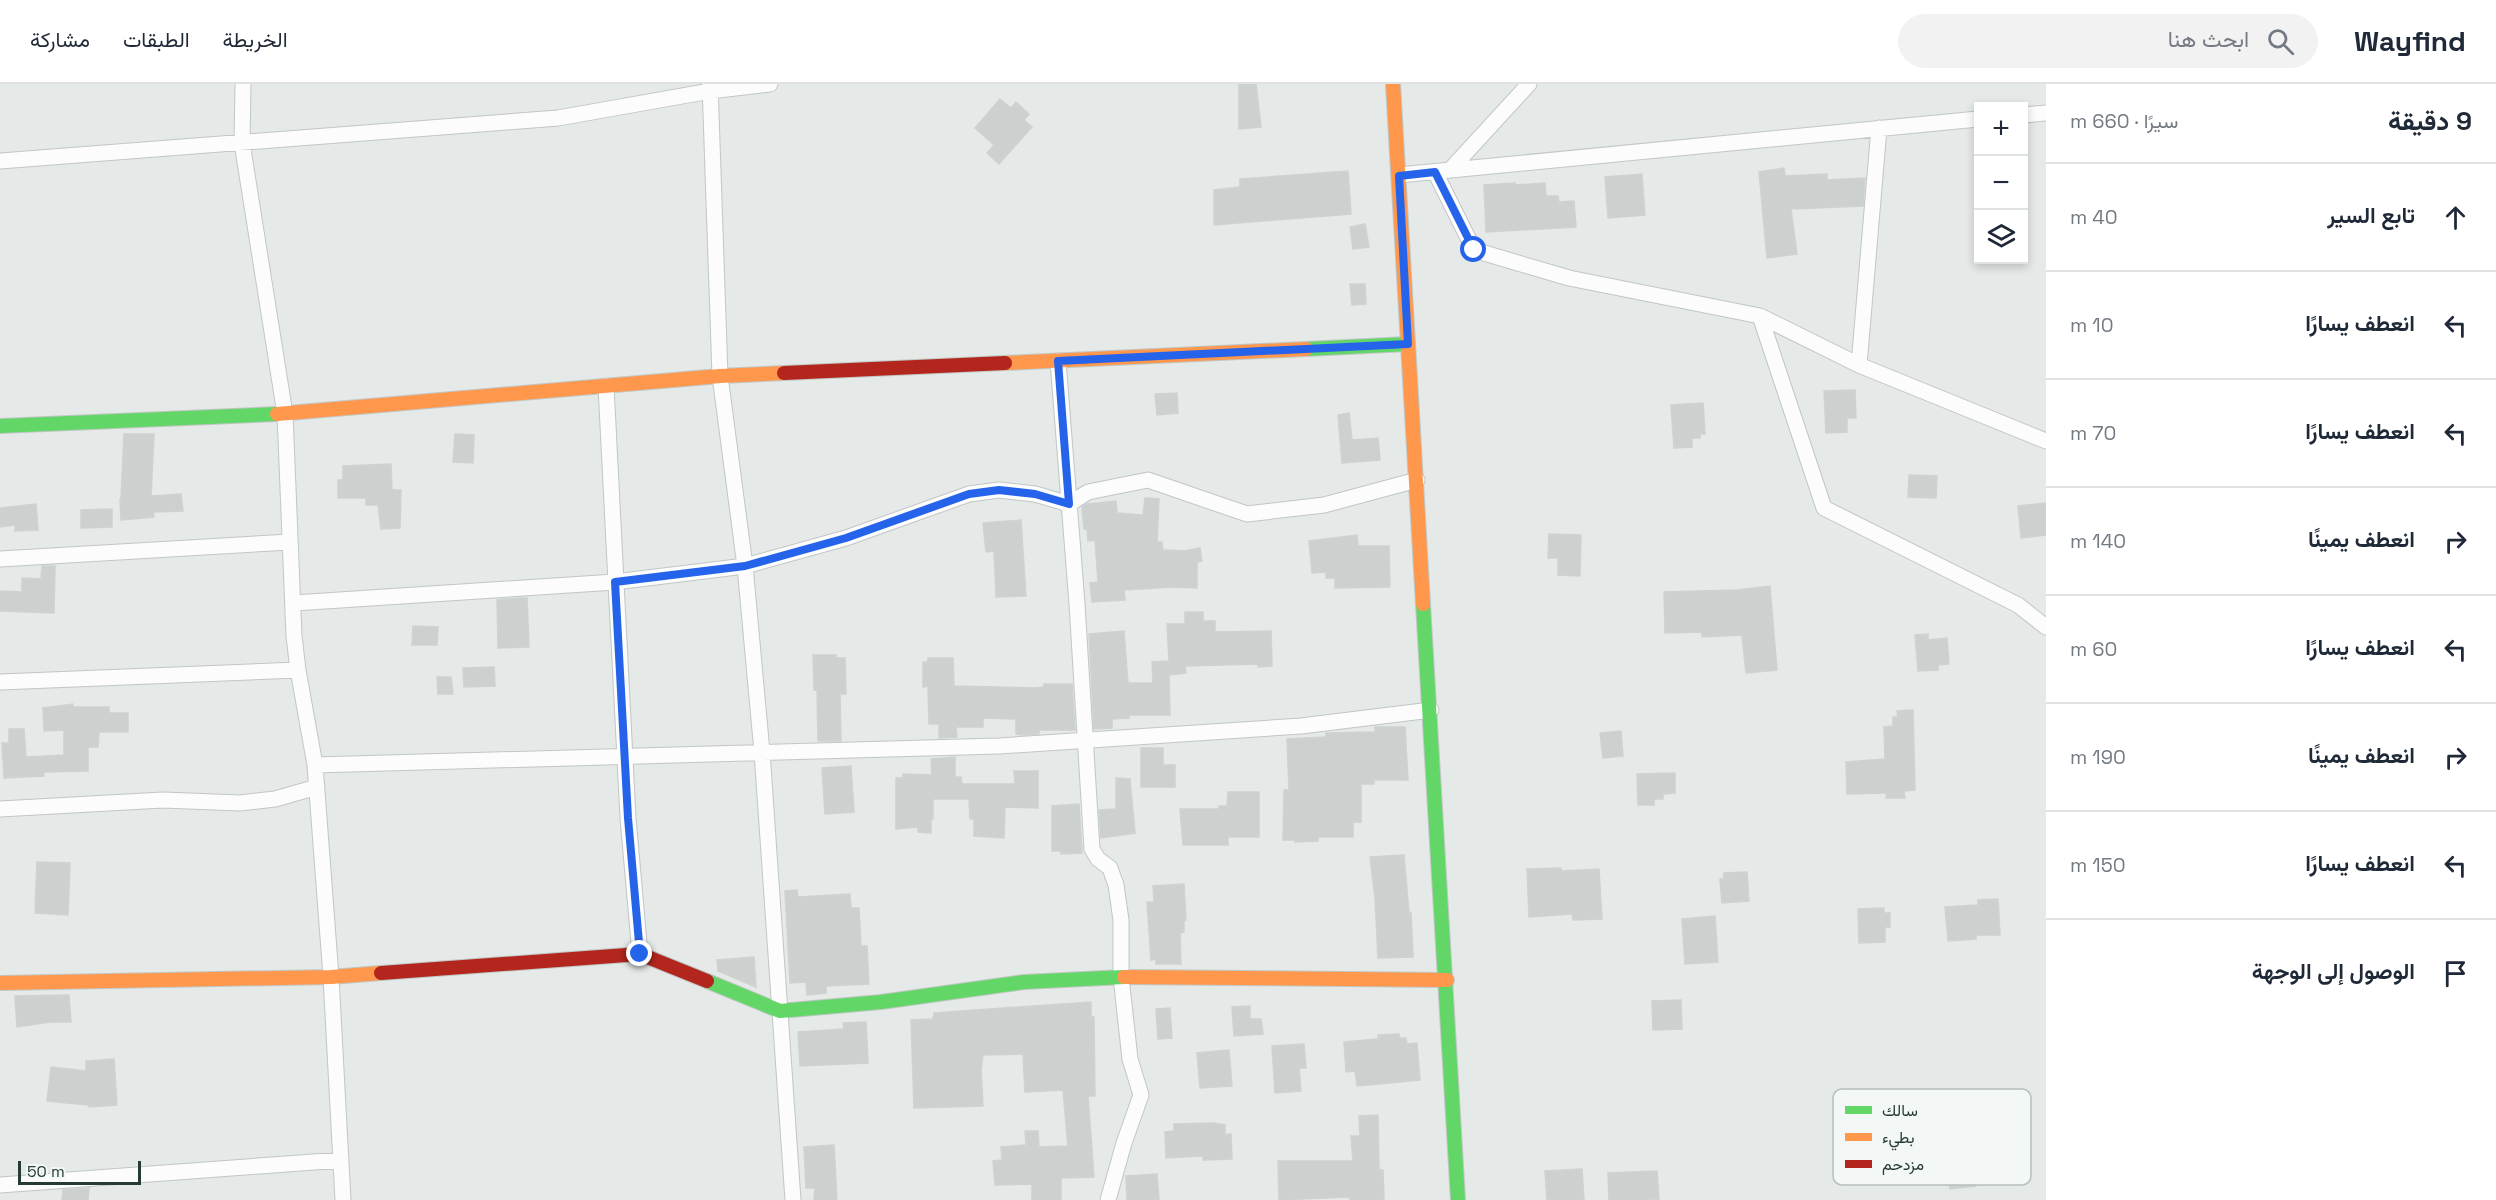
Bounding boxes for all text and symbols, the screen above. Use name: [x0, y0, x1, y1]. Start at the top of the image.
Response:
search box: [1898, 14, 2318, 68]
text: Wayfind: [2354, 23, 2466, 59]
text: ابحث هنا: [2168, 25, 2249, 53]
icon: search: [2264, 25, 2297, 58]
text: مشاركة: [30, 26, 90, 53]
text: الطبقات: [123, 26, 190, 53]
text: الخريطة: [223, 26, 288, 53]
map controls: [1974, 102, 2028, 264]
button: +: [1974, 102, 2028, 156]
text: 9 دقيقة: [2388, 104, 2472, 138]
text: سيرًا · 660 m: [2070, 108, 2178, 134]
button: −: [1974, 156, 2028, 210]
text: تابع السير: [2327, 201, 2415, 229]
icon: ahead: [2439, 201, 2472, 234]
text: 40 m: [2070, 204, 2118, 230]
button: layers: [1974, 210, 2028, 264]
route start: [1460, 236, 1486, 262]
text: انعطف يسارًا: [2305, 309, 2415, 337]
icon: left: [2439, 309, 2472, 342]
text: 10 m: [2070, 312, 2114, 338]
text: انعطف يسارًا: [2305, 417, 2415, 445]
icon: left: [2439, 417, 2472, 450]
text: 70 m: [2070, 420, 2116, 446]
text: انعطف يمينًا: [2308, 525, 2415, 553]
icon: right: [2439, 525, 2472, 558]
text: 140 m: [2070, 528, 2126, 554]
text: انعطف يسارًا: [2305, 633, 2415, 661]
icon: left: [2439, 633, 2472, 666]
text: 60 m: [2070, 636, 2117, 662]
text: انعطف يمينًا: [2308, 741, 2415, 769]
icon: right: [2439, 741, 2472, 774]
text: 190 m: [2070, 744, 2126, 770]
text: انعطف يسارًا: [2305, 849, 2415, 877]
icon: left: [2439, 849, 2472, 882]
text: 150 m: [2070, 852, 2126, 878]
route end: [626, 940, 652, 966]
text: الوصول إلى الوجهة: [2252, 957, 2415, 985]
icon: arrive: [2439, 957, 2472, 990]
legend: [1833, 1089, 2031, 1185]
text: سالك: [1882, 1100, 1918, 1121]
text: بطيء: [1882, 1127, 1914, 1151]
text: مزدحم: [1882, 1154, 1924, 1175]
scale bar: [18, 1158, 141, 1186]
text: 50 m: [27, 1161, 65, 1182]

